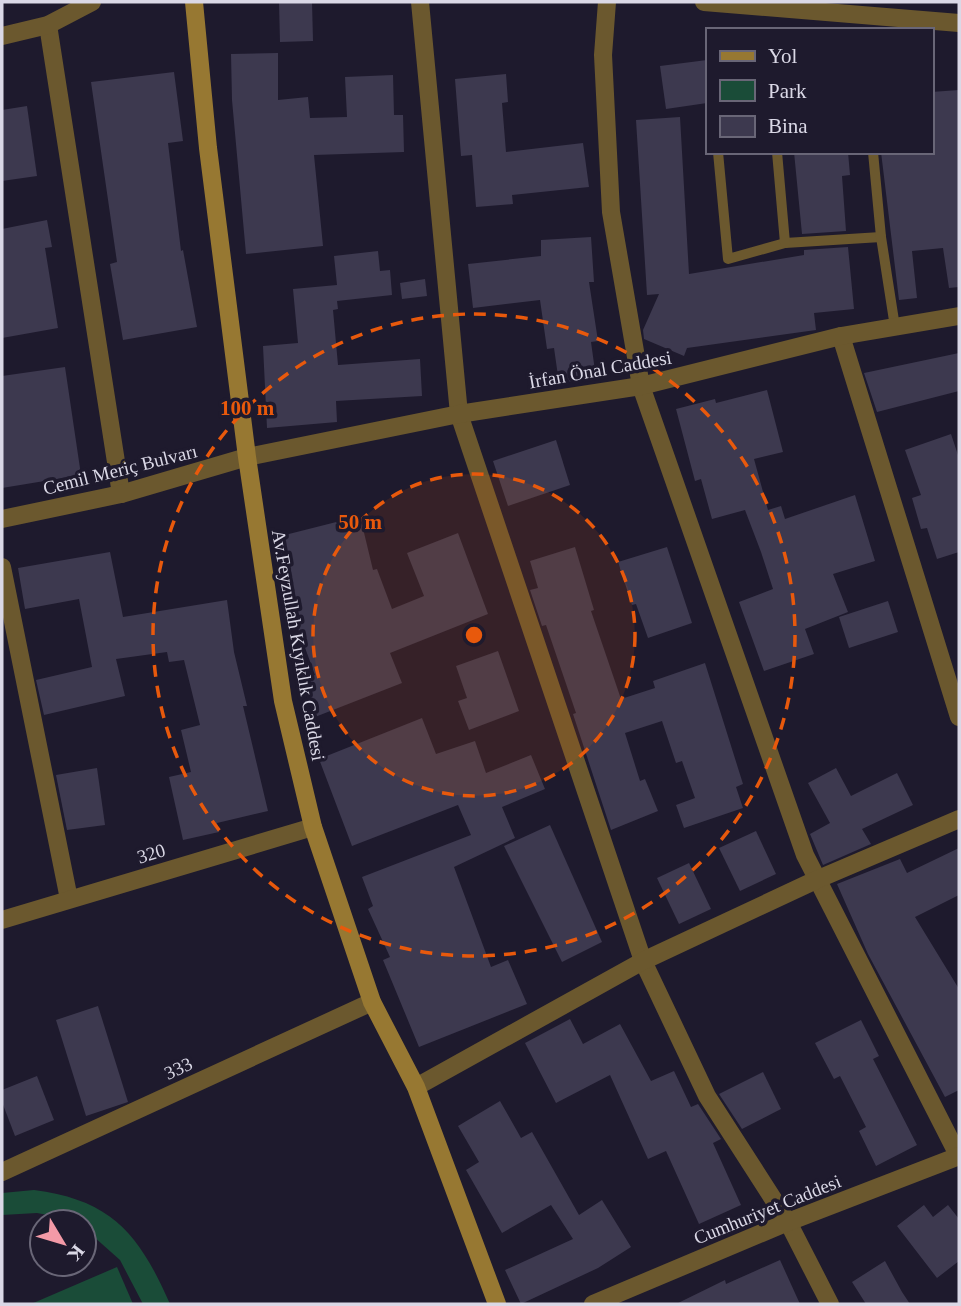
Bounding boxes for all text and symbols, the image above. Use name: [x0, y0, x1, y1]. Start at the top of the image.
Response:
legend: [706, 28, 933, 154]
text: Yol: [768, 44, 798, 68]
text: Park: [768, 79, 807, 103]
text: Bina: [768, 114, 808, 138]
street label: İrfan Önal Caddesi: [527, 347, 673, 392]
text: 100 m: [220, 396, 275, 420]
street label: Cemil Meriç Bulvarı: [41, 440, 199, 499]
text: 50 m: [338, 510, 382, 534]
street label: Av.Feyzullah Kıyıklık Caddesi: [268, 528, 329, 762]
centre of rings: [462, 623, 486, 647]
street label: 320: [134, 839, 168, 868]
street label: 333: [161, 1053, 196, 1084]
street label: Cumhuriyet Caddesi: [691, 1170, 844, 1249]
north arrow: [28, 1208, 98, 1278]
text: K: [63, 1241, 89, 1266]

